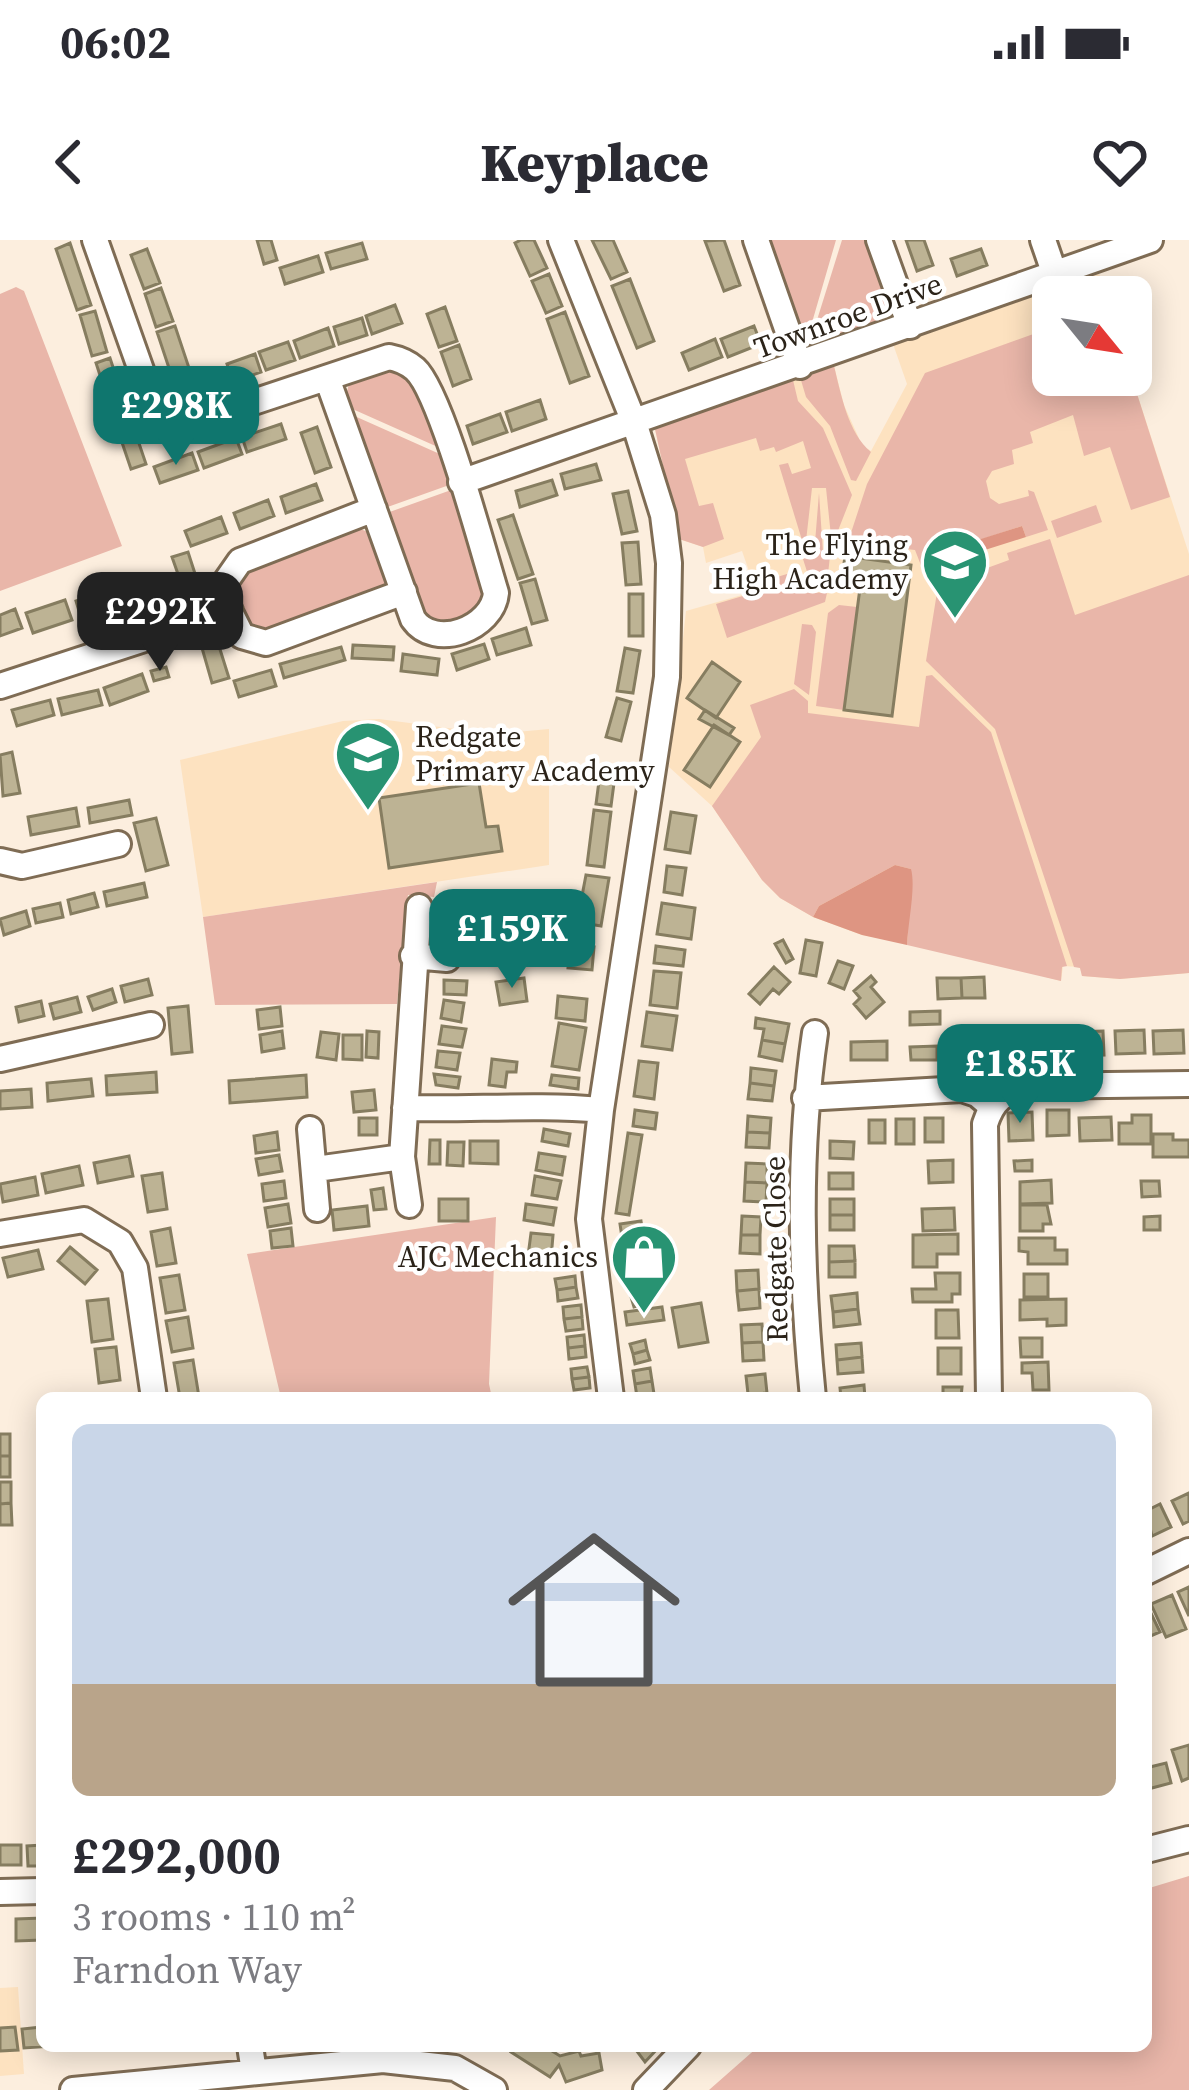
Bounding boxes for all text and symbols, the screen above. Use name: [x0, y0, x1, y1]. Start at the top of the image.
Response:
text: 06:02: [60, 11, 171, 73]
text: Keyplace: [480, 125, 709, 199]
icon: back: [36, 129, 102, 195]
icon: heart: [1087, 129, 1153, 195]
street label: Townroe Drive: [748, 263, 947, 368]
north arrow: [1032, 276, 1152, 396]
map controls: [1032, 276, 1152, 396]
pin: £298K: [92, 366, 260, 468]
text: £298K: [120, 378, 232, 431]
place label: The Flying High Academy: [712, 524, 909, 599]
school or university icon: The Flying High Academy: [920, 527, 990, 621]
pin: £292K: [76, 572, 244, 674]
text: £292K: [104, 584, 216, 637]
place label: Redgate Primary Academy: [415, 716, 655, 791]
school or university icon: Redgate Primary Academy: [333, 719, 403, 813]
pin: £159K: [428, 889, 596, 991]
text: £159K: [456, 901, 568, 954]
pin: £185K: [936, 1024, 1104, 1126]
text: £185K: [964, 1036, 1076, 1089]
street label: Redgate Close: [753, 1156, 798, 1342]
shop icon: AJC Mechanics: [609, 1222, 679, 1316]
place label: AJC Mechanics: [398, 1236, 598, 1277]
icon: home: [486, 1502, 702, 1718]
text: £292,000: [72, 1820, 281, 1890]
text: 3 rooms · 110 m²: [72, 1890, 356, 1943]
text: Farndon Way: [72, 1943, 302, 1996]

